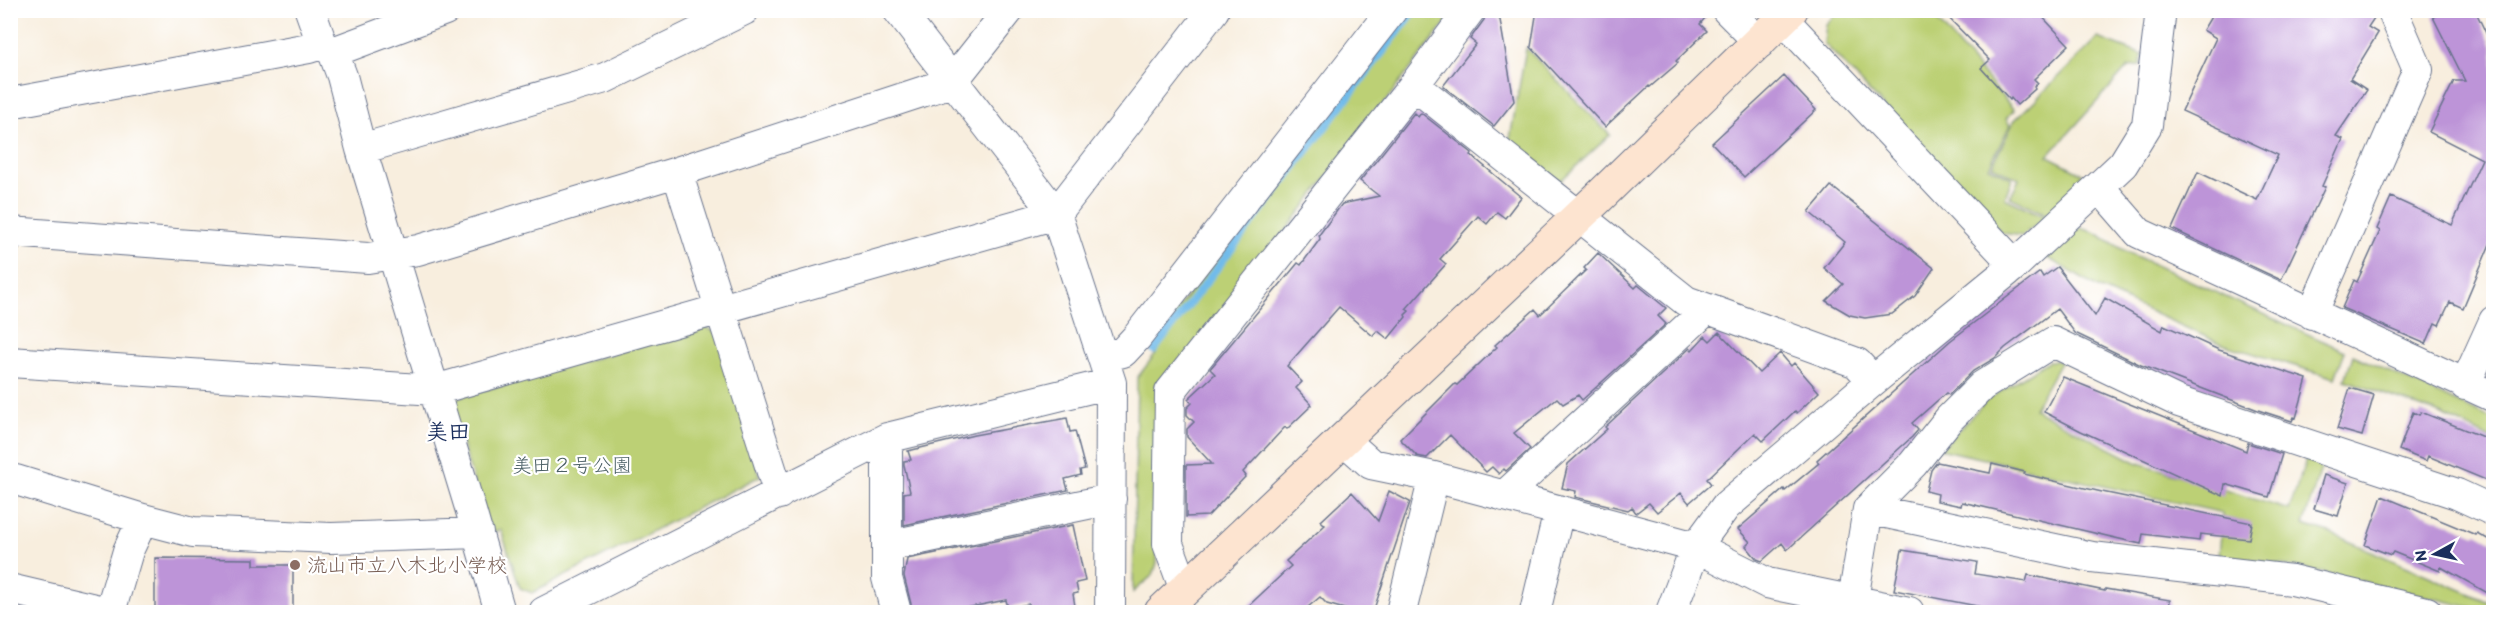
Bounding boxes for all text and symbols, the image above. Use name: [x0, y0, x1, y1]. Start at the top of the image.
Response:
district label: 美田: [426, 418, 470, 445]
park label: 美田２号公園: [512, 453, 632, 477]
north arrow: [2405, 524, 2465, 584]
text: N: [2410, 549, 2431, 563]
place label: 流山市立八木北小学校: [307, 553, 507, 577]
marker: 流山市立八木北小学校: [288, 558, 302, 572]

